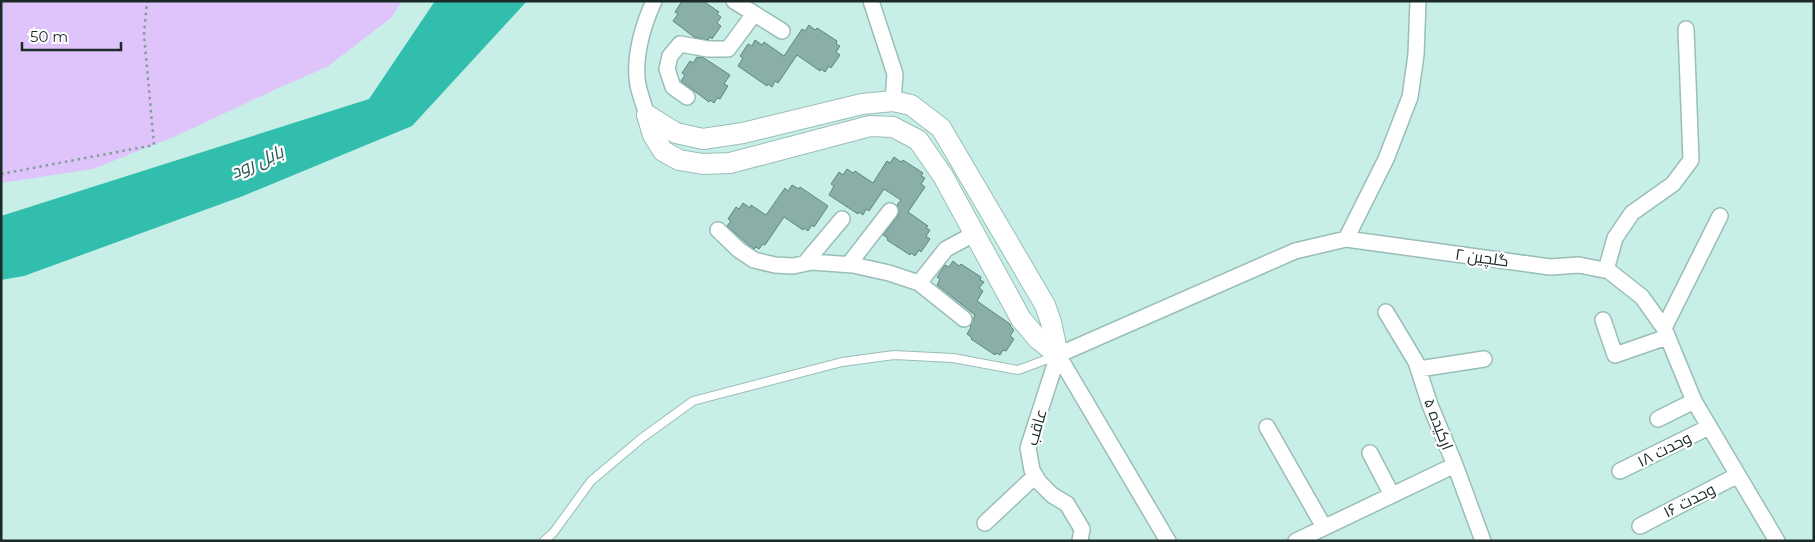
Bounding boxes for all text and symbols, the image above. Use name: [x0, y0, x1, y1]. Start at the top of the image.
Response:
scale bar: [22, 20, 121, 52]
text: 50 m: [30, 27, 68, 46]
water label: بابل رود: [227, 140, 288, 183]
street label: گلچین ۲: [1454, 244, 1510, 273]
street label: ارکیده ۵: [1420, 396, 1457, 453]
street label: عاقب: [1022, 407, 1051, 448]
street label: وحدت ۱۸: [1634, 428, 1694, 471]
street label: وحدت ۱۶: [1660, 479, 1718, 522]

